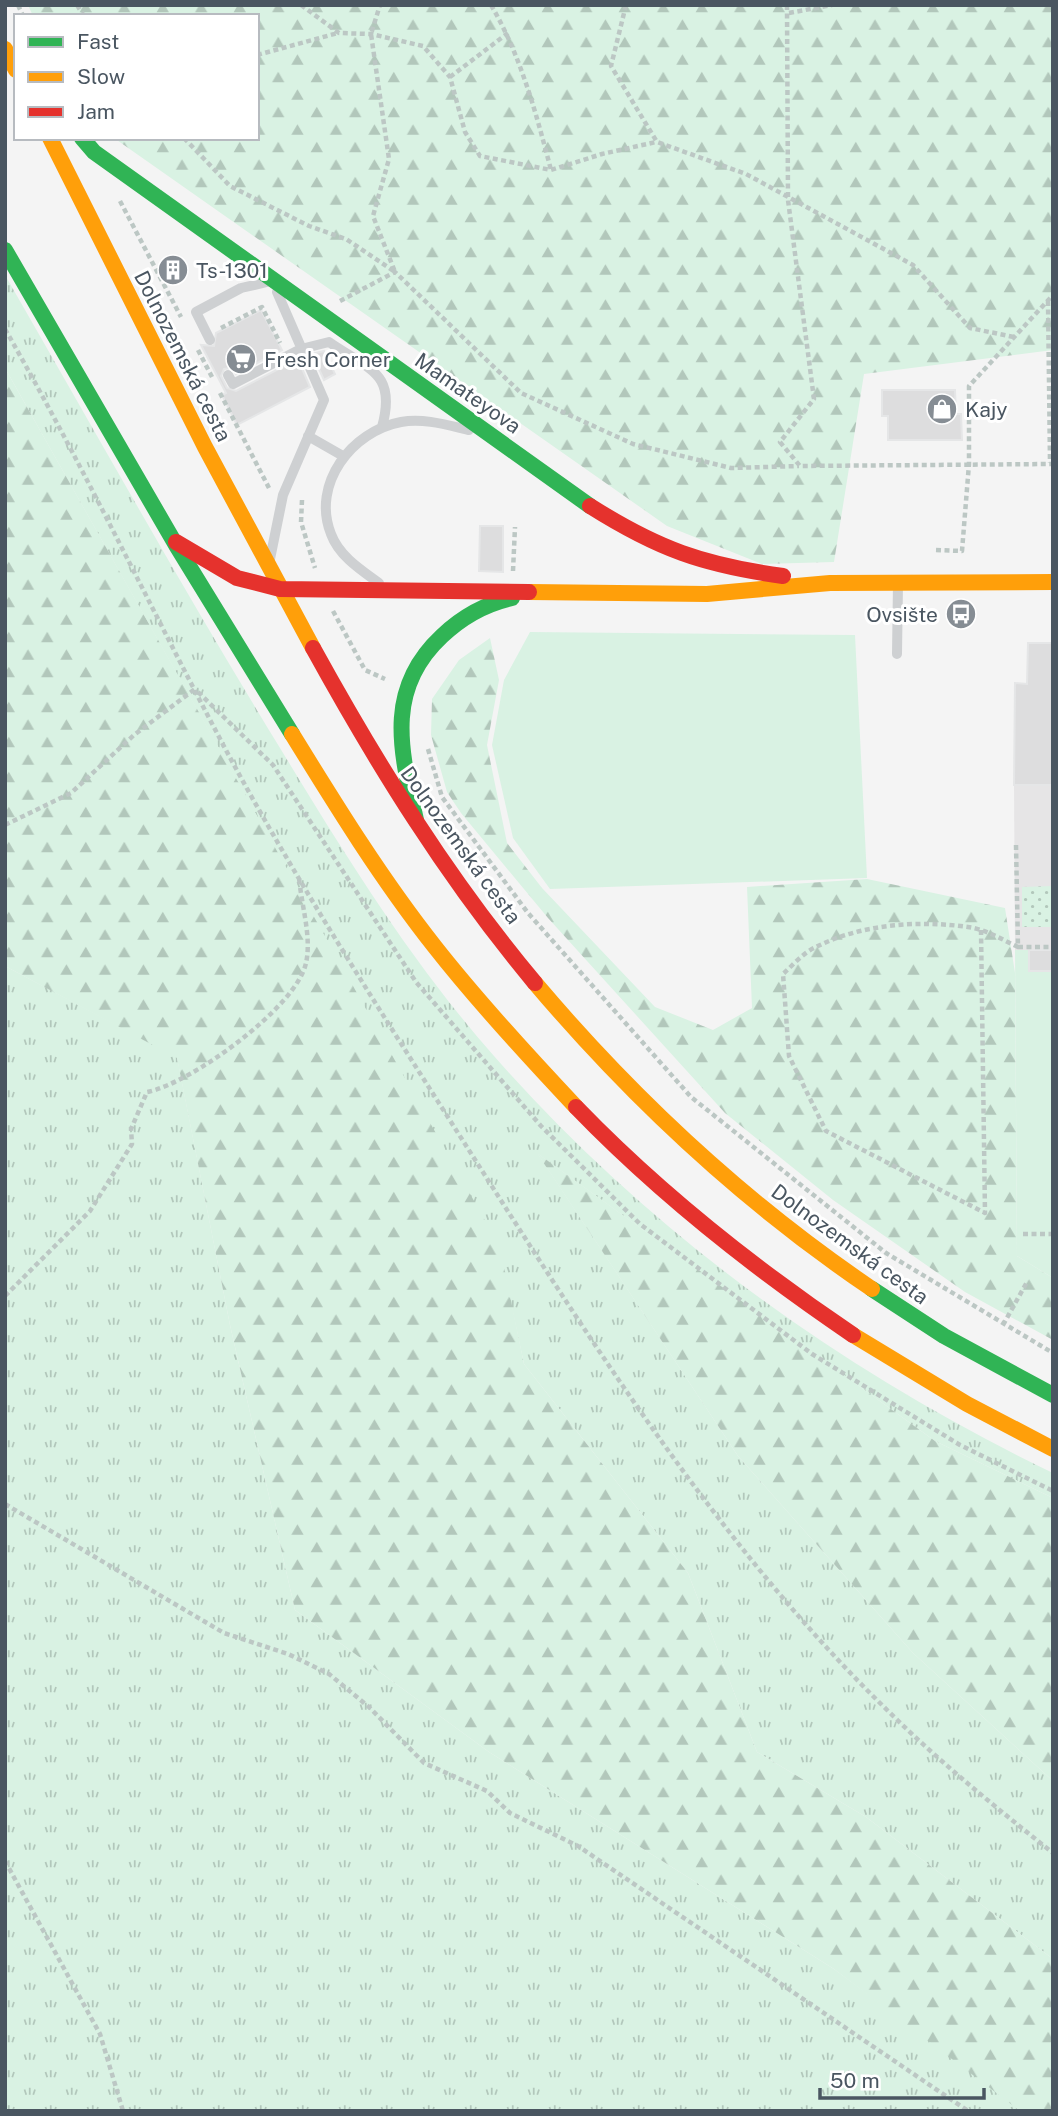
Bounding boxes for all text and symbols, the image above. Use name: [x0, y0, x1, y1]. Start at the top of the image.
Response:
legend: [14, 14, 259, 140]
text: Fast: [77, 29, 119, 54]
text: Slow: [77, 64, 125, 89]
text: Jam: [77, 99, 115, 124]
building icon: Ts-1301: [156, 253, 190, 287]
place label: Ts-1301: [196, 258, 268, 283]
street label: Dolnozemská cesta: [129, 266, 237, 446]
supermarket icon: Fresh Corner: [224, 342, 258, 376]
place label: Fresh Corner: [264, 347, 391, 372]
street label: Mamateyova: [410, 347, 526, 439]
shop icon: Kajy: [925, 392, 959, 426]
place label: Kajy: [965, 397, 1008, 422]
bus stop icon: Ovsište: [944, 597, 978, 631]
place label: Ovsište: [866, 602, 938, 627]
street label: Dolnozemská cesta: [396, 761, 526, 929]
street label: Dolnozemská cesta: [766, 1179, 934, 1309]
scale bar: [820, 2056, 984, 2100]
text: 50 m: [830, 2068, 880, 2093]

